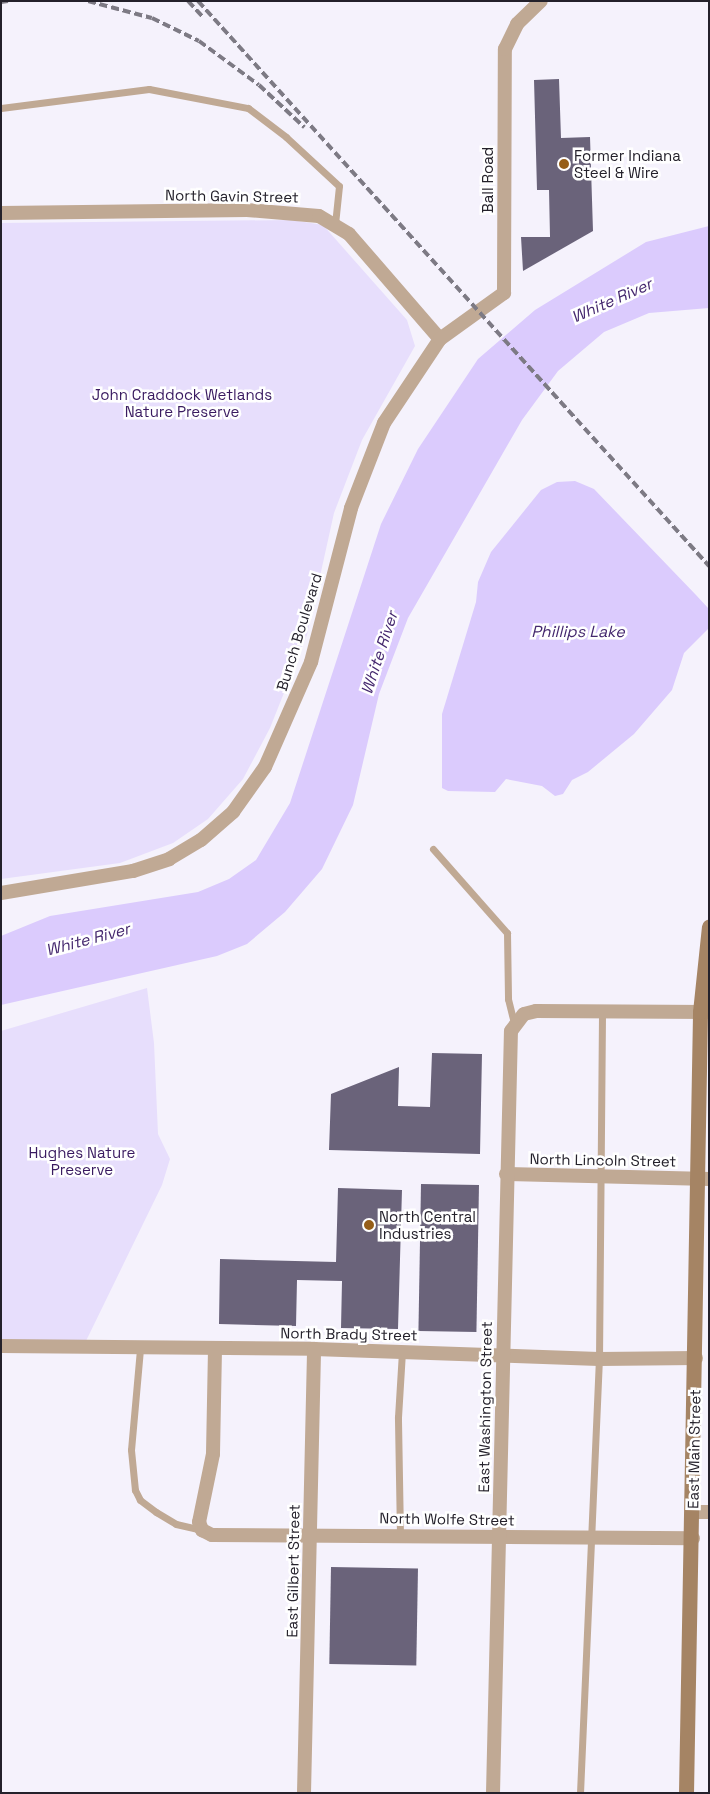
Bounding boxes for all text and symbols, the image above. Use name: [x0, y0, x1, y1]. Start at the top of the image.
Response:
place label: Former Indiana Steel & Wire: [574, 146, 681, 181]
street label: Ball Road: [479, 147, 497, 213]
marker: Former Indiana Steel & Wire: [558, 158, 570, 170]
street label: North Gavin Street: [165, 186, 299, 206]
water label: White River: [569, 275, 655, 327]
park label: John Craddock Wetlands Nature Preserve: [92, 385, 272, 420]
street label: Bunch Boulevard: [272, 571, 326, 693]
water label: White River: [358, 609, 402, 697]
water label: Phillips Lake: [531, 622, 625, 642]
water label: White River: [44, 920, 132, 960]
park label: Hughes Nature Preserve: [29, 1143, 135, 1178]
street label: North Lincoln Street: [530, 1150, 676, 1170]
place label: North Central Industries: [379, 1207, 476, 1242]
marker: North Central Industries: [363, 1219, 375, 1231]
street label: East Washington Street: [475, 1321, 495, 1493]
street label: North Brady Street: [280, 1324, 418, 1344]
street label: East Main Street: [684, 1389, 704, 1509]
street label: East Gilbert Street: [283, 1504, 303, 1638]
street label: North Wolfe Street: [379, 1509, 515, 1529]

